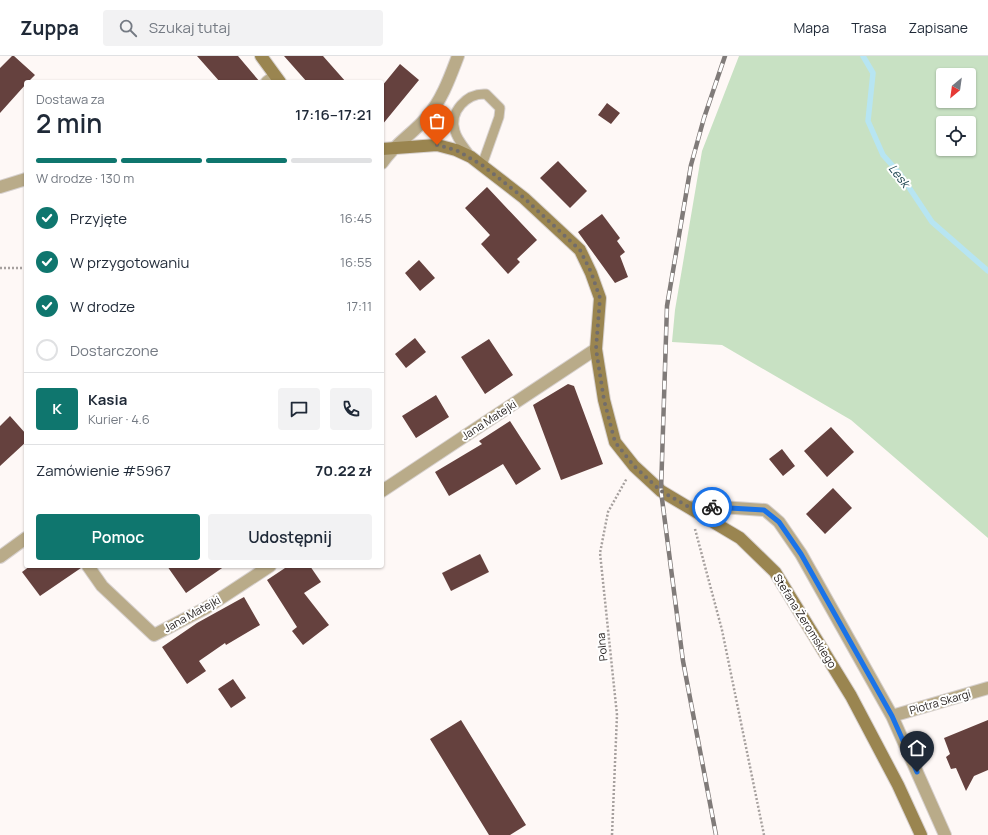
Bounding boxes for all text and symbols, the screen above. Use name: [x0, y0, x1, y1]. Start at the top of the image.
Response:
search box: [103, 10, 383, 46]
text: Zuppa: [20, 15, 79, 41]
icon: search: [117, 17, 139, 39]
text: Szukaj tutaj: [149, 17, 231, 38]
text: Mapa: [794, 18, 829, 37]
text: Trasa: [851, 18, 886, 37]
text: Zapisane: [908, 18, 968, 37]
north arrow: [936, 68, 976, 108]
map controls: [936, 68, 976, 156]
text: Dostawa za: [36, 90, 104, 108]
text: 17:16–17:21: [295, 104, 372, 125]
pin: [420, 104, 454, 145]
text: 2 min: [36, 105, 102, 141]
icon: bag: [426, 110, 448, 132]
button: locate: [936, 116, 976, 156]
water label: Lesk: [885, 160, 915, 193]
text: W drodze · 130 m: [36, 169, 134, 187]
icon: check: [36, 207, 58, 229]
text: Przyjęte: [70, 208, 127, 229]
text: 16:45: [340, 209, 372, 227]
icon: check: [36, 251, 58, 273]
text: W przygotowaniu: [70, 252, 189, 273]
text: 16:55: [340, 253, 372, 271]
icon: check: [36, 295, 58, 317]
text: W drodze: [70, 296, 135, 317]
text: 17:11: [346, 297, 372, 315]
text: Dostarczone: [70, 340, 159, 361]
button: chat: [278, 388, 320, 430]
button: phone: [330, 388, 372, 430]
text: Kasia: [88, 389, 127, 410]
street label: Jana Matejki: [458, 396, 519, 443]
text: K: [52, 398, 62, 419]
text: Kurier · 4.6: [88, 410, 150, 428]
text: Zamówienie #5967: [36, 460, 171, 481]
text: 70.22 zł: [315, 460, 372, 481]
courier: [692, 487, 732, 527]
icon: bike: [701, 496, 723, 518]
button: Pomoc: [36, 514, 200, 560]
button: Udostępnij: [208, 514, 372, 560]
street label: Stefana Żeromskiego: [770, 571, 841, 671]
street label: Jana Matejki: [161, 592, 223, 635]
street label: Polna: [593, 632, 610, 662]
street label: Piotra Skargi: [907, 686, 972, 717]
pin: [900, 731, 934, 772]
icon: home: [906, 737, 928, 759]

